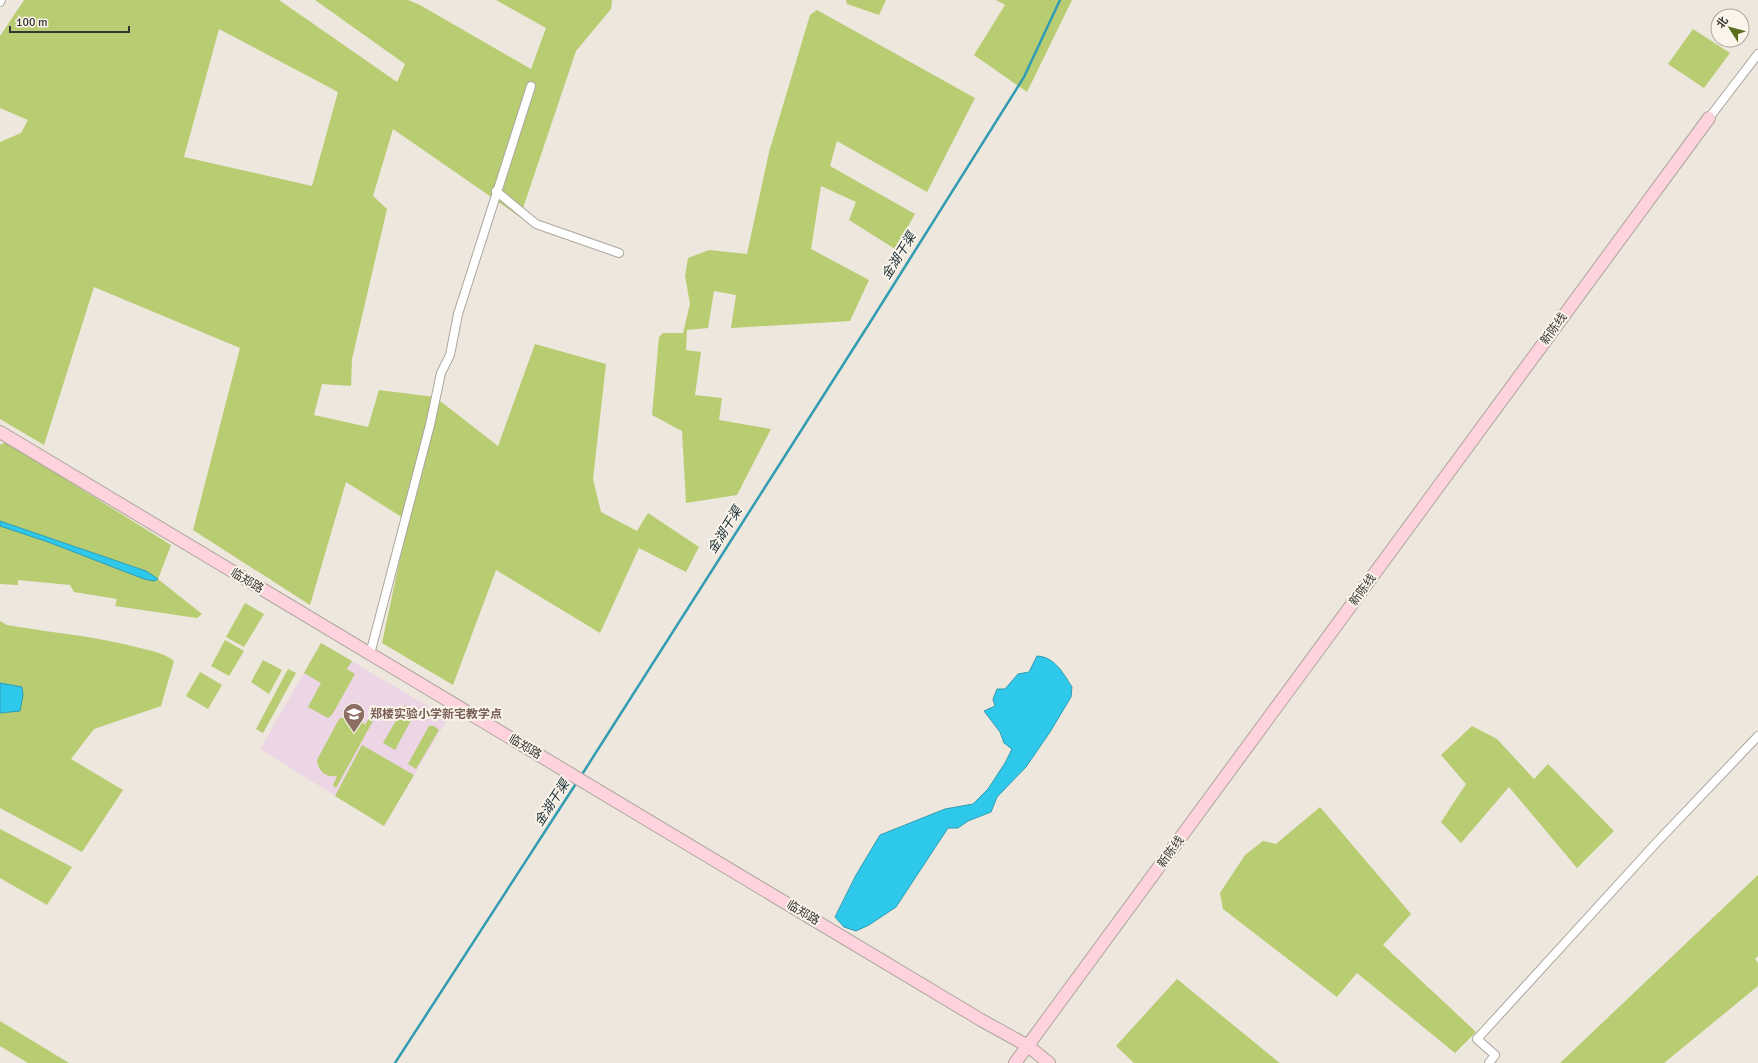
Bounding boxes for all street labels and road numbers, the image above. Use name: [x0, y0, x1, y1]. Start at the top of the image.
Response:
street label: 新陈线: [1537, 310, 1571, 348]
street label: 临郑路: [228, 565, 266, 597]
street label: 新陈线: [1346, 571, 1380, 609]
street label: 临郑路: [506, 731, 544, 763]
street label: 新陈线: [1154, 833, 1188, 871]
street label: 临郑路: [784, 897, 822, 929]

